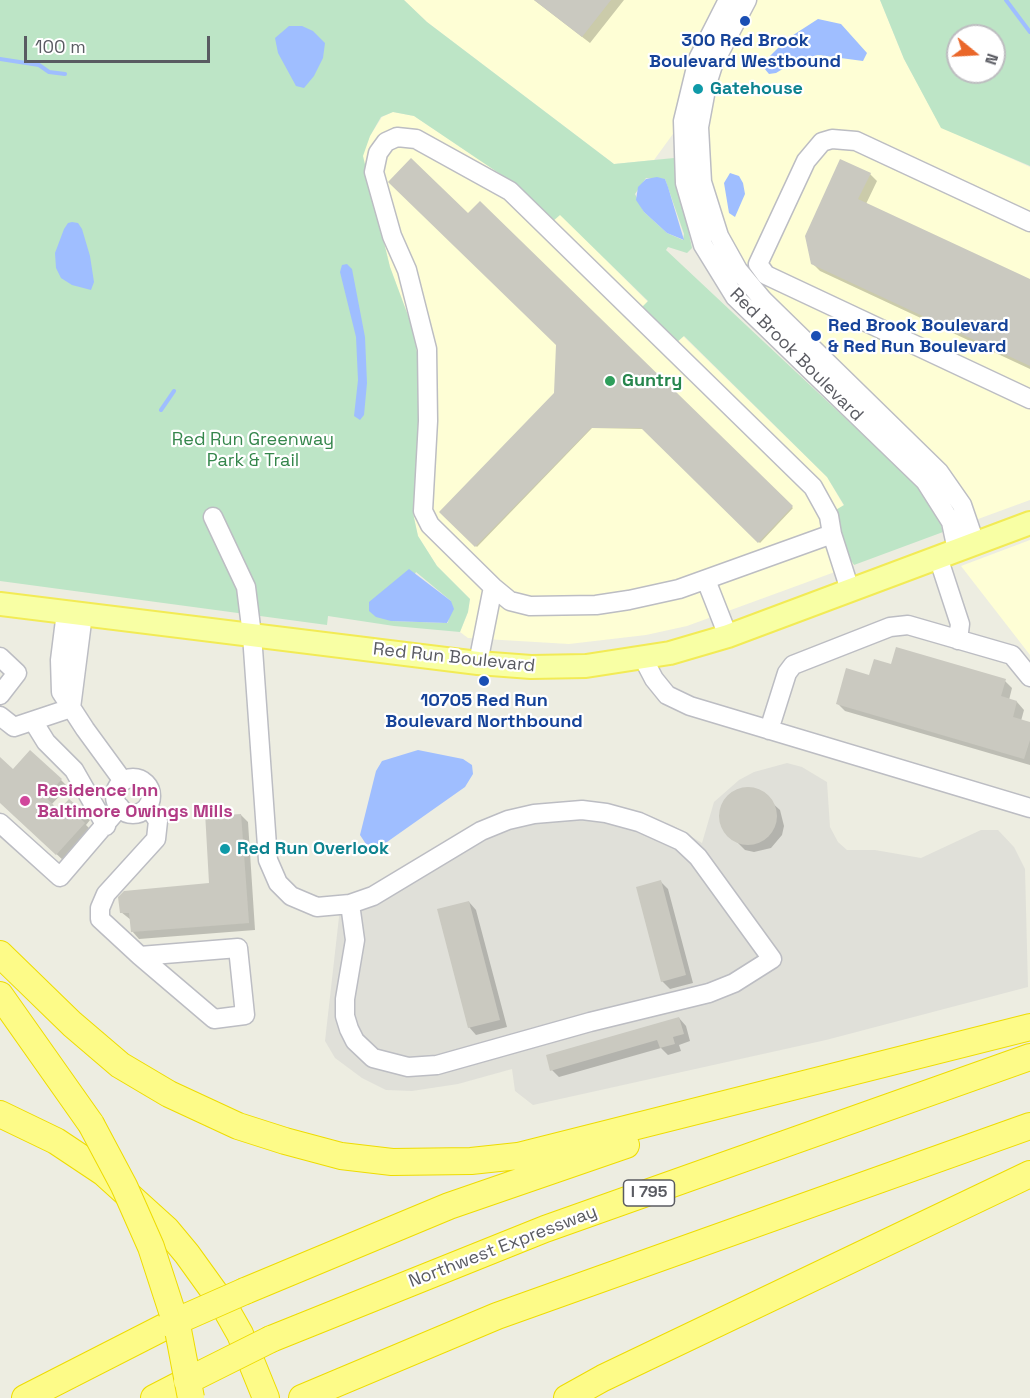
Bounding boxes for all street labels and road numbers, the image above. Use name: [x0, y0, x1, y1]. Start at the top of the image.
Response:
street label: Red Brook Boulevard: [725, 284, 867, 426]
street label: Red Run Boulevard: [372, 639, 536, 677]
road number: I 795: [624, 1180, 674, 1206]
street label: Northwest Expressway: [406, 1201, 600, 1293]

